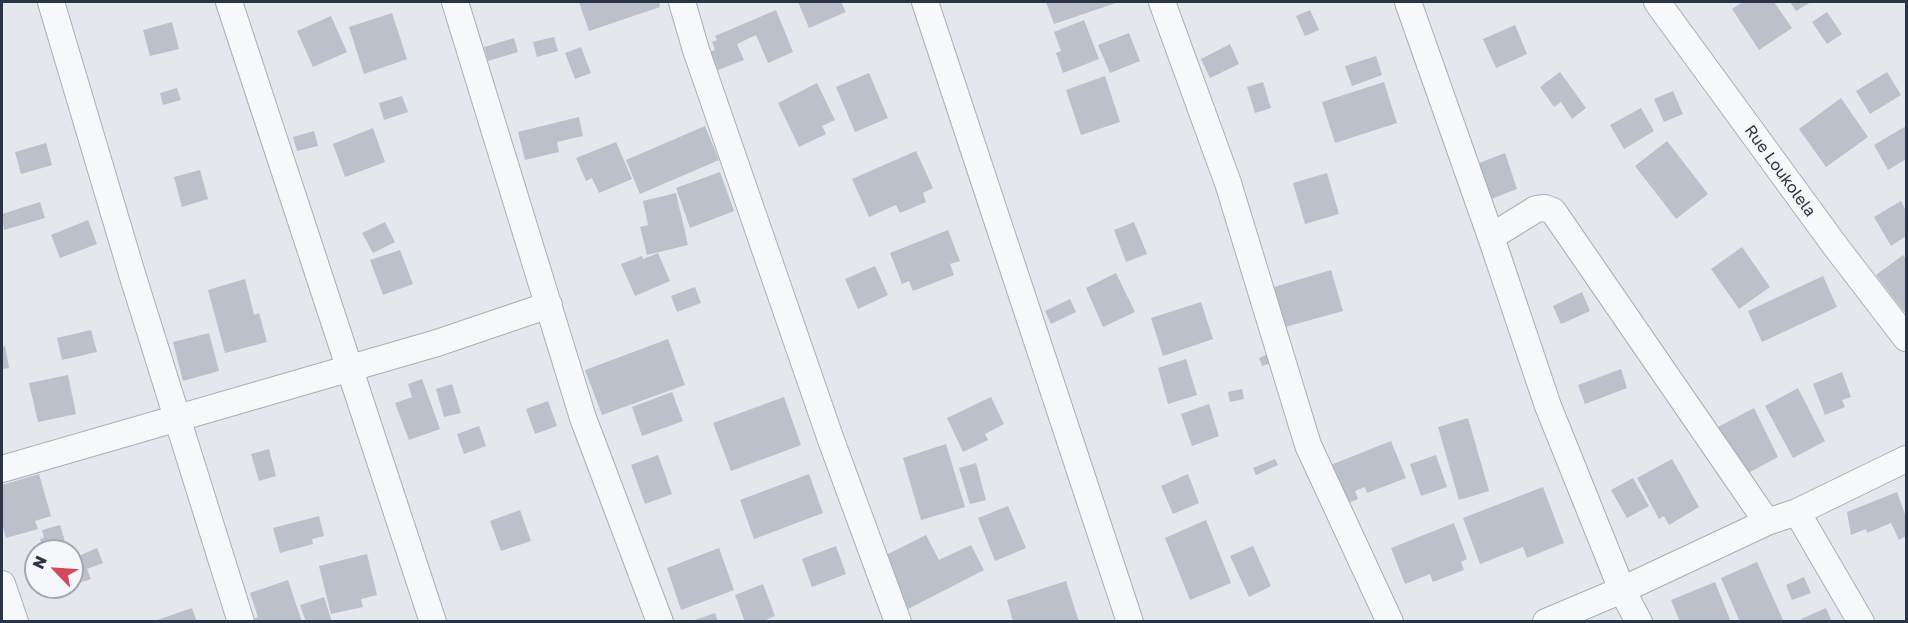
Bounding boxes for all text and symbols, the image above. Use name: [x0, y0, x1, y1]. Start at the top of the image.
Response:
street label: Rue Loukolela: [1740, 121, 1820, 221]
north arrow: [24, 539, 84, 599]
text: N: [28, 553, 51, 572]

